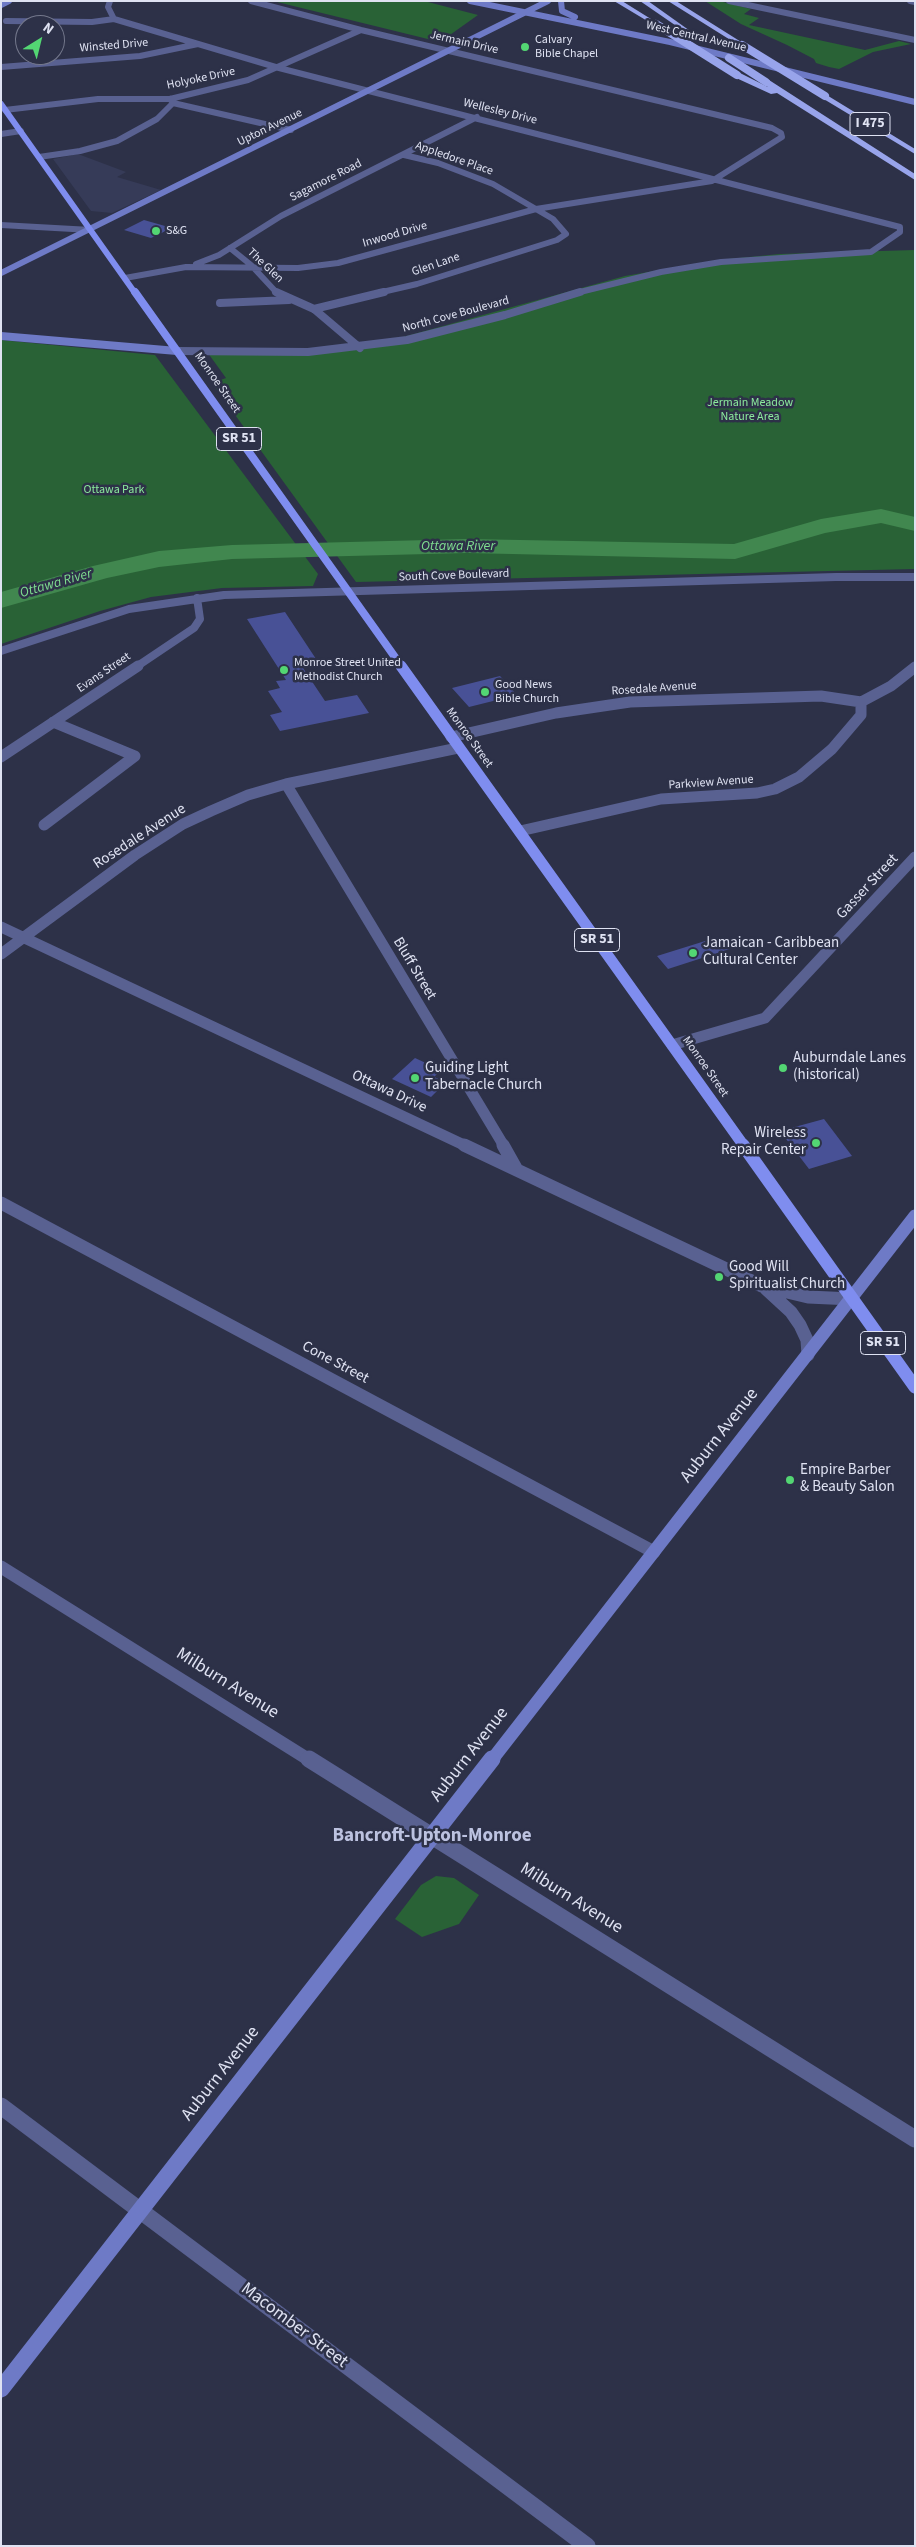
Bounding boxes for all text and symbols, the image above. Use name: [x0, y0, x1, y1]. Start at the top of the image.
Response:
north arrow: [15, 15, 65, 65]
text: N: [39, 18, 58, 40]
street label: West Central Avenue: [644, 18, 748, 56]
street label: Jermain Drive: [428, 28, 500, 58]
place label: Calvary Bible Chapel: [535, 33, 598, 61]
street label: Winsted Drive: [79, 36, 149, 56]
marker: Calvary Bible Chapel: [519, 41, 531, 53]
street label: Holyoke Drive: [165, 65, 237, 93]
street label: Wellesley Drive: [462, 96, 538, 128]
street label: Upton Avenue: [235, 106, 305, 150]
road number: I 475: [850, 112, 890, 136]
street label: Appledore Place: [413, 139, 495, 179]
street label: Sagamore Road: [288, 157, 364, 205]
street label: Inwood Drive: [361, 219, 429, 251]
place label: S&G: [166, 224, 187, 238]
marker: S&G: [150, 225, 162, 237]
street label: The Glen: [244, 246, 286, 286]
street label: Glen Lane: [410, 250, 462, 280]
street label: North Cove Boulevard: [401, 294, 511, 336]
street label: Monroe Street: [191, 350, 243, 416]
park label: Jermain Meadow Nature Area: [707, 396, 793, 424]
road number: SR 51: [216, 428, 262, 450]
park label: Ottawa Park: [83, 483, 145, 497]
water label: Ottawa River: [421, 539, 495, 555]
water label: Ottawa River: [18, 566, 94, 602]
street label: South Cove Boulevard: [398, 567, 510, 585]
street label: Evans Street: [74, 650, 134, 696]
place label: Monroe Street United Methodist Church: [294, 656, 401, 684]
marker: Monroe Street United Methodist Church: [278, 664, 290, 676]
place label: Good News Bible Church: [495, 678, 559, 706]
street label: Rosedale Avenue: [611, 679, 697, 699]
marker: Good News Bible Church: [479, 686, 491, 698]
street label: Monroe Street: [442, 705, 496, 771]
street label: Parkview Avenue: [668, 773, 754, 793]
street label: Rosedale Avenue: [90, 800, 190, 874]
street label: Gasser Street: [833, 851, 903, 923]
road number: SR 51: [574, 928, 620, 952]
street label: Bluff Street: [388, 934, 440, 1004]
place label: Jamaican - Caribbean Cultural Center: [703, 935, 839, 970]
marker: Jamaican - Caribbean Cultural Center: [687, 947, 699, 959]
street label: Monroe Street: [679, 1034, 731, 1100]
place label: Auburndale Lanes (historical): [793, 1050, 906, 1085]
place label: Guiding Light Tabernacle Church: [425, 1060, 542, 1095]
marker: Auburndale Lanes (historical): [777, 1062, 789, 1074]
street label: Ottawa Drive: [349, 1067, 429, 1117]
marker: Guiding Light Tabernacle Church: [409, 1072, 421, 1084]
place label: Wireless Repair Center: [721, 1125, 806, 1160]
marker: Wireless Repair Center: [810, 1137, 822, 1149]
place label: Good Will Spiritualist Church: [729, 1259, 845, 1294]
marker: Good Will Spiritualist Church: [713, 1271, 725, 1283]
road number: SR 51: [860, 1332, 906, 1355]
street label: Cone Street: [299, 1338, 371, 1388]
street label: Auburn Avenue: [676, 1384, 764, 1488]
place label: Empire Barber & Beauty Salon: [800, 1462, 895, 1497]
marker: Empire Barber & Beauty Salon: [784, 1474, 796, 1486]
street label: Milburn Avenue: [172, 1644, 282, 1724]
street label: Auburn Avenue: [426, 1703, 514, 1807]
district label: Bancroft-Upton-Monroe: [332, 1826, 532, 1848]
street label: Milburn Avenue: [516, 1859, 626, 1939]
street label: Auburn Avenue: [177, 2022, 265, 2126]
street label: Macomber Street: [236, 2279, 352, 2373]

